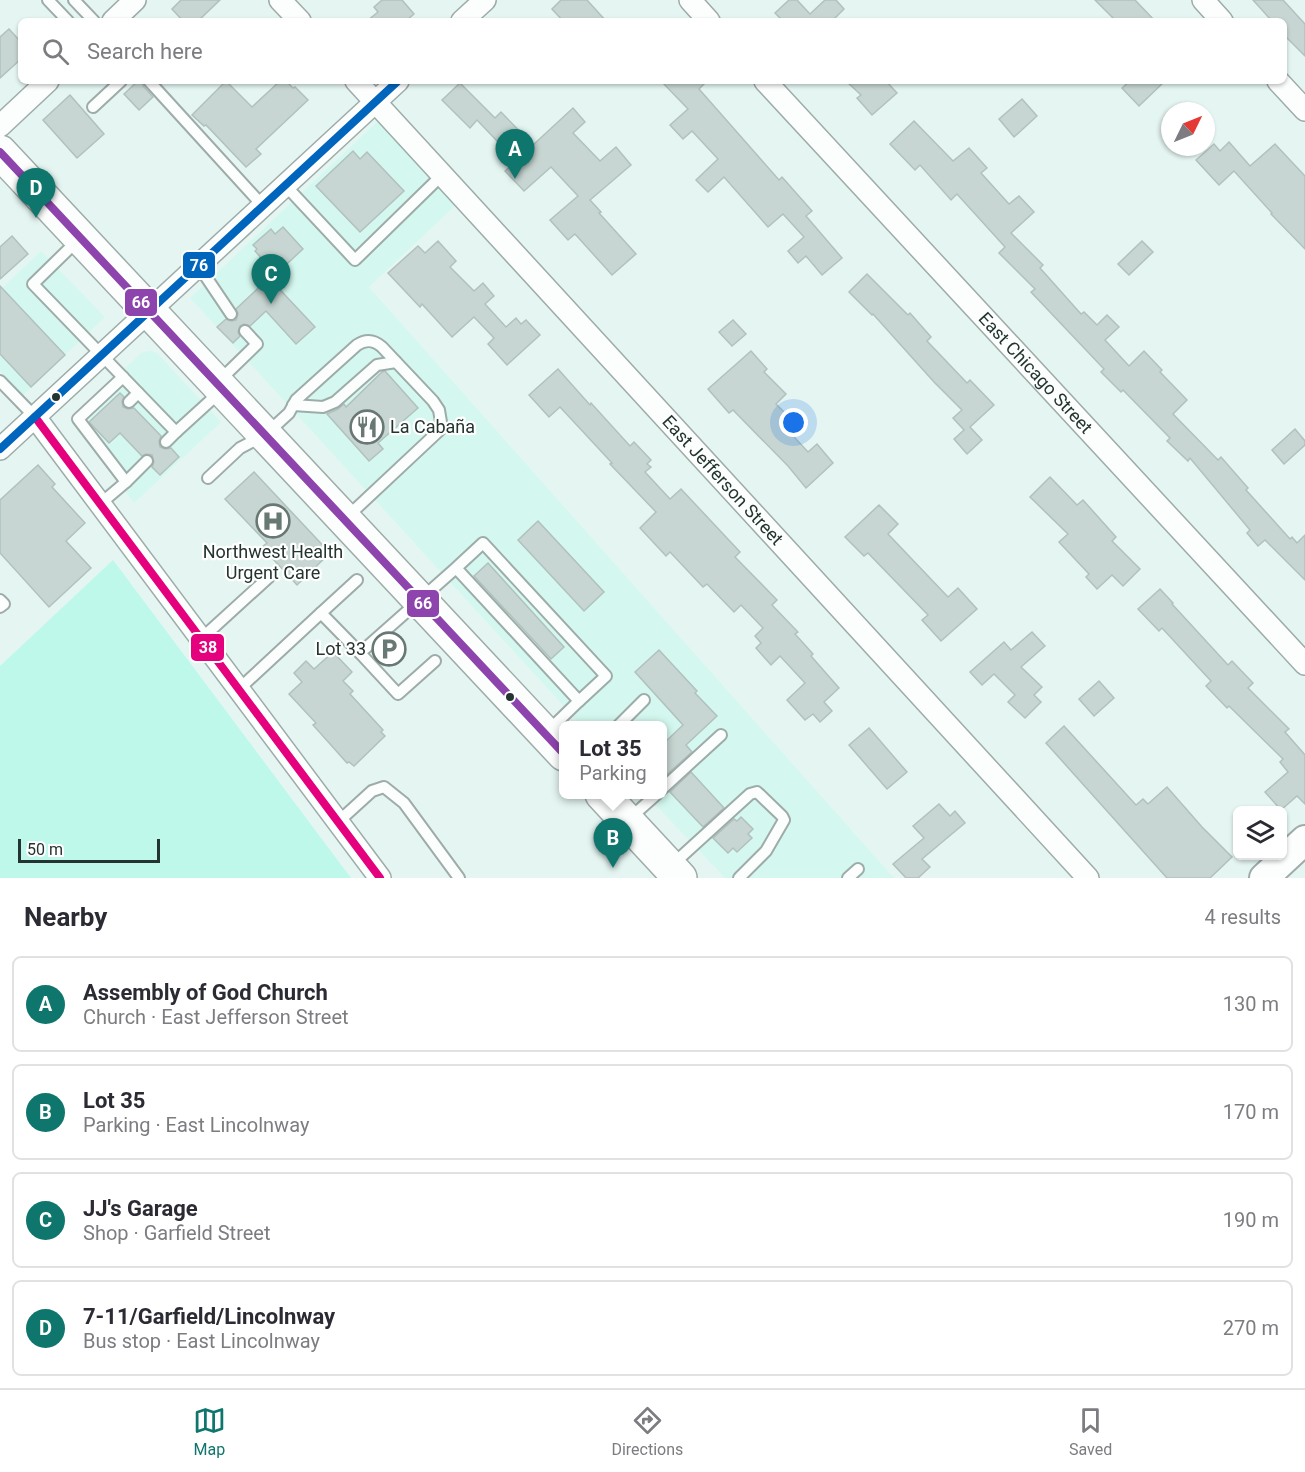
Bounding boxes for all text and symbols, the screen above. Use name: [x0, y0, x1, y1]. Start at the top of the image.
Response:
search box: [18, 18, 1287, 84]
icon: search: [39, 35, 72, 68]
text: Search here: [87, 39, 203, 64]
north arrow: [1161, 102, 1215, 156]
pin: A: [496, 130, 534, 179]
pin: D: [16, 168, 56, 218]
line badge: 76: [182, 251, 216, 279]
pin: C: [252, 254, 290, 304]
text: 76: [190, 256, 208, 275]
line badge: 66: [124, 288, 158, 317]
text: 66: [132, 293, 150, 312]
street label: East Chicago Street: [975, 308, 1097, 438]
unlabelled marker: [50, 391, 62, 403]
your location: [779, 408, 808, 437]
restaurant icon: La Cabaña: [349, 409, 385, 445]
street label: East Jefferson Street: [658, 411, 788, 549]
place label: La Cabaña: [390, 416, 475, 437]
hospital icon: Northwest Health Urgent Care: [255, 503, 291, 539]
place label: Northwest Health Urgent Care: [203, 541, 343, 583]
line badge: 66: [406, 589, 440, 618]
text: 66: [414, 594, 432, 613]
parking icon: Lot 33: [371, 631, 407, 667]
line badge: 38: [190, 633, 225, 662]
text: 38: [199, 638, 217, 657]
place label: Lot 33: [315, 638, 366, 659]
unlabelled marker: [504, 691, 516, 703]
popup: [559, 721, 667, 799]
text: Lot 35: [579, 736, 642, 761]
text: Parking: [579, 761, 647, 785]
map controls: [1233, 806, 1287, 860]
button: layers: [1233, 806, 1287, 860]
pin: B: [594, 818, 632, 868]
scale bar: [18, 836, 160, 864]
text: 50 m: [27, 840, 63, 859]
text: Nearby: [24, 902, 107, 932]
text: 4 results: [1205, 905, 1281, 929]
text: Assembly of God Church: [83, 980, 328, 1005]
text: A: [39, 992, 52, 1016]
text: 130 m: [1223, 992, 1279, 1016]
text: Church · East Jefferson Street: [83, 1005, 349, 1029]
text: Lot 35: [83, 1088, 145, 1113]
text: B: [39, 1100, 52, 1124]
text: 170 m: [1223, 1100, 1279, 1124]
text: Parking · East Lincolnway: [83, 1113, 309, 1137]
text: JJ's Garage: [83, 1196, 198, 1221]
text: C: [39, 1208, 52, 1232]
text: 190 m: [1223, 1208, 1279, 1232]
text: Shop · Garfield Street: [83, 1221, 271, 1245]
text: 7-11/Garfield/Lincolnway: [83, 1304, 335, 1329]
text: D: [39, 1316, 52, 1340]
text: 270 m: [1223, 1316, 1279, 1340]
text: Bus stop · East Lincolnway: [83, 1329, 320, 1353]
tab: Map: [193, 1404, 226, 1459]
tab: Directions: [611, 1404, 683, 1459]
tab: Saved: [1069, 1404, 1112, 1459]

